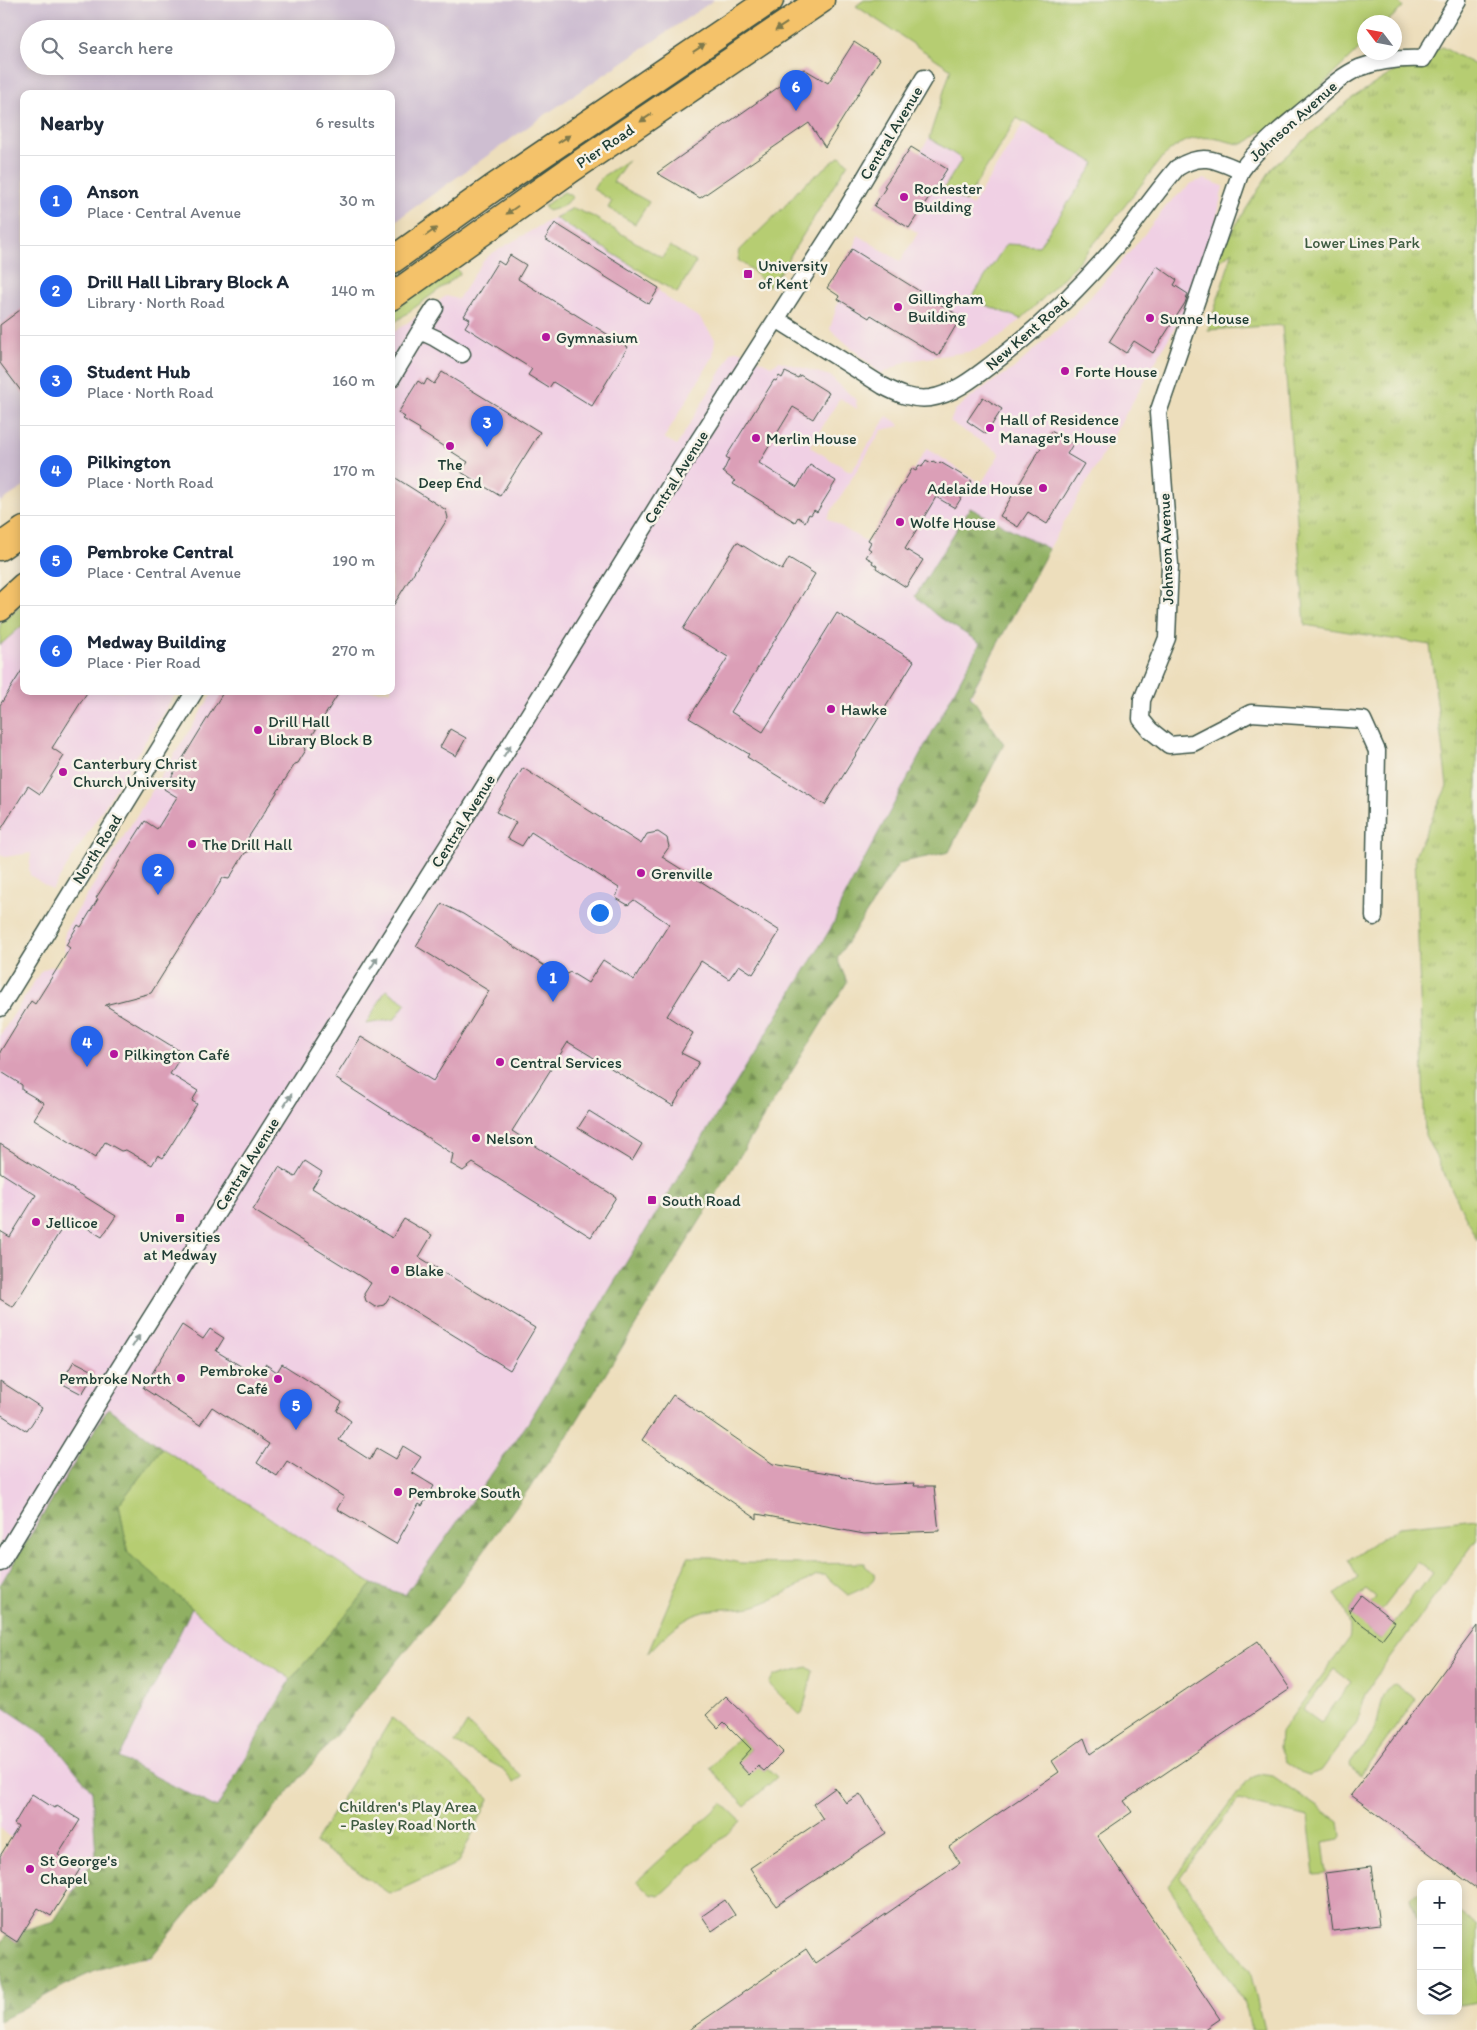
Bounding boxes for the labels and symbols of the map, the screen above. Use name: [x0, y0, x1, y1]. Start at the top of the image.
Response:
north arrow: [1357, 15, 1402, 60]
one-way arrow: [774, 22, 788, 32]
one-way arrow: [692, 43, 705, 53]
pin: 6: [780, 70, 812, 111]
street label: Johnson Avenue: [1245, 77, 1341, 165]
street label: Central Avenue: [856, 83, 926, 183]
one-way arrow: [639, 113, 653, 123]
street label: Pier Road: [572, 120, 638, 172]
one-way arrow: [557, 134, 571, 144]
place label: Rochester Building: [914, 179, 982, 216]
marker: Rochester Building: [898, 191, 910, 203]
one-way arrow: [505, 205, 519, 215]
one-way arrow: [424, 227, 438, 237]
park label: Lower Lines Park: [1304, 233, 1420, 252]
place label: University of Kent: [758, 256, 828, 293]
marker: University of Kent: [742, 268, 754, 280]
place label: Gillingham Building: [908, 289, 984, 326]
street label: New Kent Road: [982, 292, 1073, 374]
marker: Gillingham Building: [892, 301, 904, 313]
place label: Sunne House: [1160, 309, 1249, 328]
marker: Sunne House: [1144, 312, 1156, 324]
place label: Gymnasium: [556, 328, 638, 347]
marker: Gymnasium: [540, 331, 552, 343]
place label: Forte House: [1075, 362, 1157, 381]
marker: Forte House: [1059, 365, 1071, 377]
pin: 3: [471, 406, 503, 447]
place label: Hall of Residence Manager's House: [1000, 410, 1119, 447]
marker: Hall of Residence Manager's House: [984, 422, 996, 434]
street label: Central Avenue: [640, 427, 712, 527]
place label: Merlin House: [766, 429, 857, 448]
marker: Merlin House: [750, 432, 762, 444]
marker: The Deep End: [444, 440, 456, 452]
place label: The Deep End: [418, 455, 482, 492]
place label: Adelaide House: [927, 479, 1033, 498]
marker: Adelaide House: [1037, 482, 1049, 494]
street label: Johnson Avenue: [1155, 493, 1177, 605]
place label: Wolfe House: [910, 513, 996, 532]
marker: Wolfe House: [894, 516, 906, 528]
place label: Hawke: [841, 700, 887, 719]
marker: Hawke: [825, 703, 837, 715]
place label: Drill Hall Library Block B: [268, 712, 372, 749]
marker: Drill Hall Library Block B: [252, 724, 264, 736]
one-way arrow: [502, 744, 512, 758]
place label: Canterbury Christ Church University: [73, 754, 197, 791]
marker: Canterbury Christ Church University: [57, 766, 69, 778]
street label: Central Avenue: [427, 771, 499, 871]
street label: North Road: [68, 810, 126, 887]
place label: The Drill Hall: [202, 835, 293, 854]
marker: The Drill Hall: [186, 838, 198, 850]
pin: 2: [142, 854, 174, 895]
place label: Grenville: [651, 864, 713, 883]
marker: Grenville: [635, 867, 647, 879]
your location: [587, 900, 613, 926]
one-way arrow: [369, 956, 379, 969]
pin: 1: [537, 961, 569, 1002]
pin: 4: [71, 1026, 103, 1067]
place label: Pilkington Café: [124, 1045, 230, 1064]
marker: Pilkington Café: [108, 1048, 120, 1060]
place label: Central Services: [510, 1053, 622, 1072]
marker: Central Services: [494, 1056, 506, 1068]
one-way arrow: [283, 1094, 292, 1107]
street label: Central Avenue: [211, 1114, 283, 1214]
place label: Nelson: [486, 1129, 533, 1148]
marker: Nelson: [470, 1132, 482, 1144]
place label: South Road: [662, 1191, 741, 1210]
marker: South Road: [646, 1194, 658, 1206]
marker: Universities at Medway: [174, 1212, 186, 1224]
place label: Jellicoe: [46, 1213, 98, 1232]
marker: Jellicoe: [30, 1216, 42, 1228]
place label: Universities at Medway: [139, 1227, 221, 1264]
place label: Blake: [405, 1261, 444, 1280]
marker: Blake: [389, 1264, 401, 1276]
one-way arrow: [131, 1335, 140, 1348]
place label: Pembroke Café: [199, 1361, 268, 1398]
place label: Pembroke North: [59, 1369, 171, 1388]
marker: Pembroke North: [175, 1372, 187, 1384]
marker: Pembroke Café: [272, 1373, 284, 1385]
pin: 5: [280, 1389, 312, 1430]
place label: Pembroke South: [408, 1483, 521, 1502]
marker: Pembroke South: [392, 1486, 404, 1498]
park label: Children's Play Area - Pasley Road North: [339, 1797, 478, 1834]
place label: St George's Chapel: [40, 1851, 117, 1888]
marker: St George's Chapel: [24, 1863, 36, 1875]

